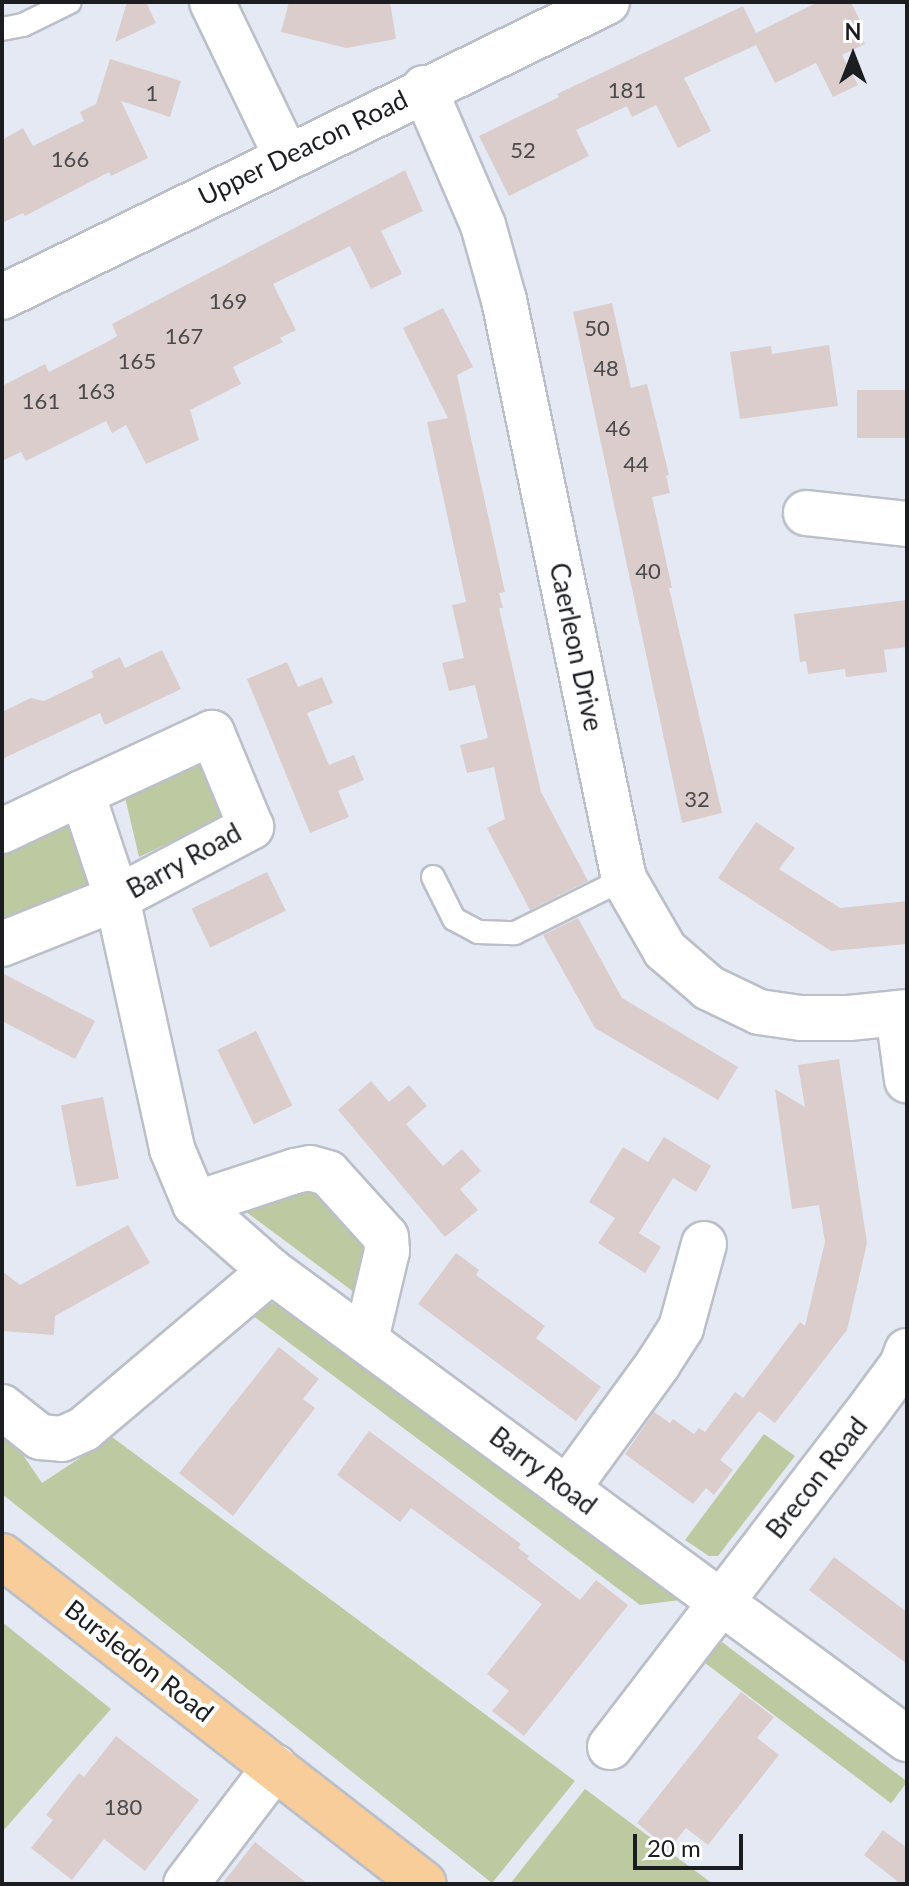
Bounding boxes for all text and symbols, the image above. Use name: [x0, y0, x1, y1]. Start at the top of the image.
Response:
north arrow: [813, 16, 893, 96]
text: N: [845, 18, 861, 45]
house number: 181: [608, 77, 646, 103]
house number: 1: [146, 80, 158, 106]
street label: Upper Deacon Road: [193, 84, 413, 212]
house number: 52: [510, 137, 536, 163]
house number: 166: [51, 146, 89, 172]
house number: 169: [209, 288, 247, 314]
house number: 50: [584, 315, 610, 341]
house number: 167: [165, 323, 203, 349]
house number: 165: [118, 348, 156, 374]
house number: 48: [593, 355, 619, 381]
house number: 163: [77, 378, 115, 404]
house number: 161: [22, 388, 60, 414]
house number: 46: [605, 415, 631, 441]
house number: 44: [623, 451, 649, 477]
house number: 40: [635, 558, 661, 584]
street label: Caerleon Drive: [543, 560, 609, 734]
house number: 32: [684, 786, 710, 812]
street label: Barry Road: [121, 817, 247, 905]
street label: Brecon Road: [760, 1411, 874, 1545]
street label: Barry Road: [483, 1421, 603, 1521]
street label: Bursledon Road: [59, 1593, 219, 1729]
house number: 180: [104, 1794, 142, 1820]
scale bar: [637, 1818, 747, 1868]
text: 20 m: [647, 1833, 701, 1862]

